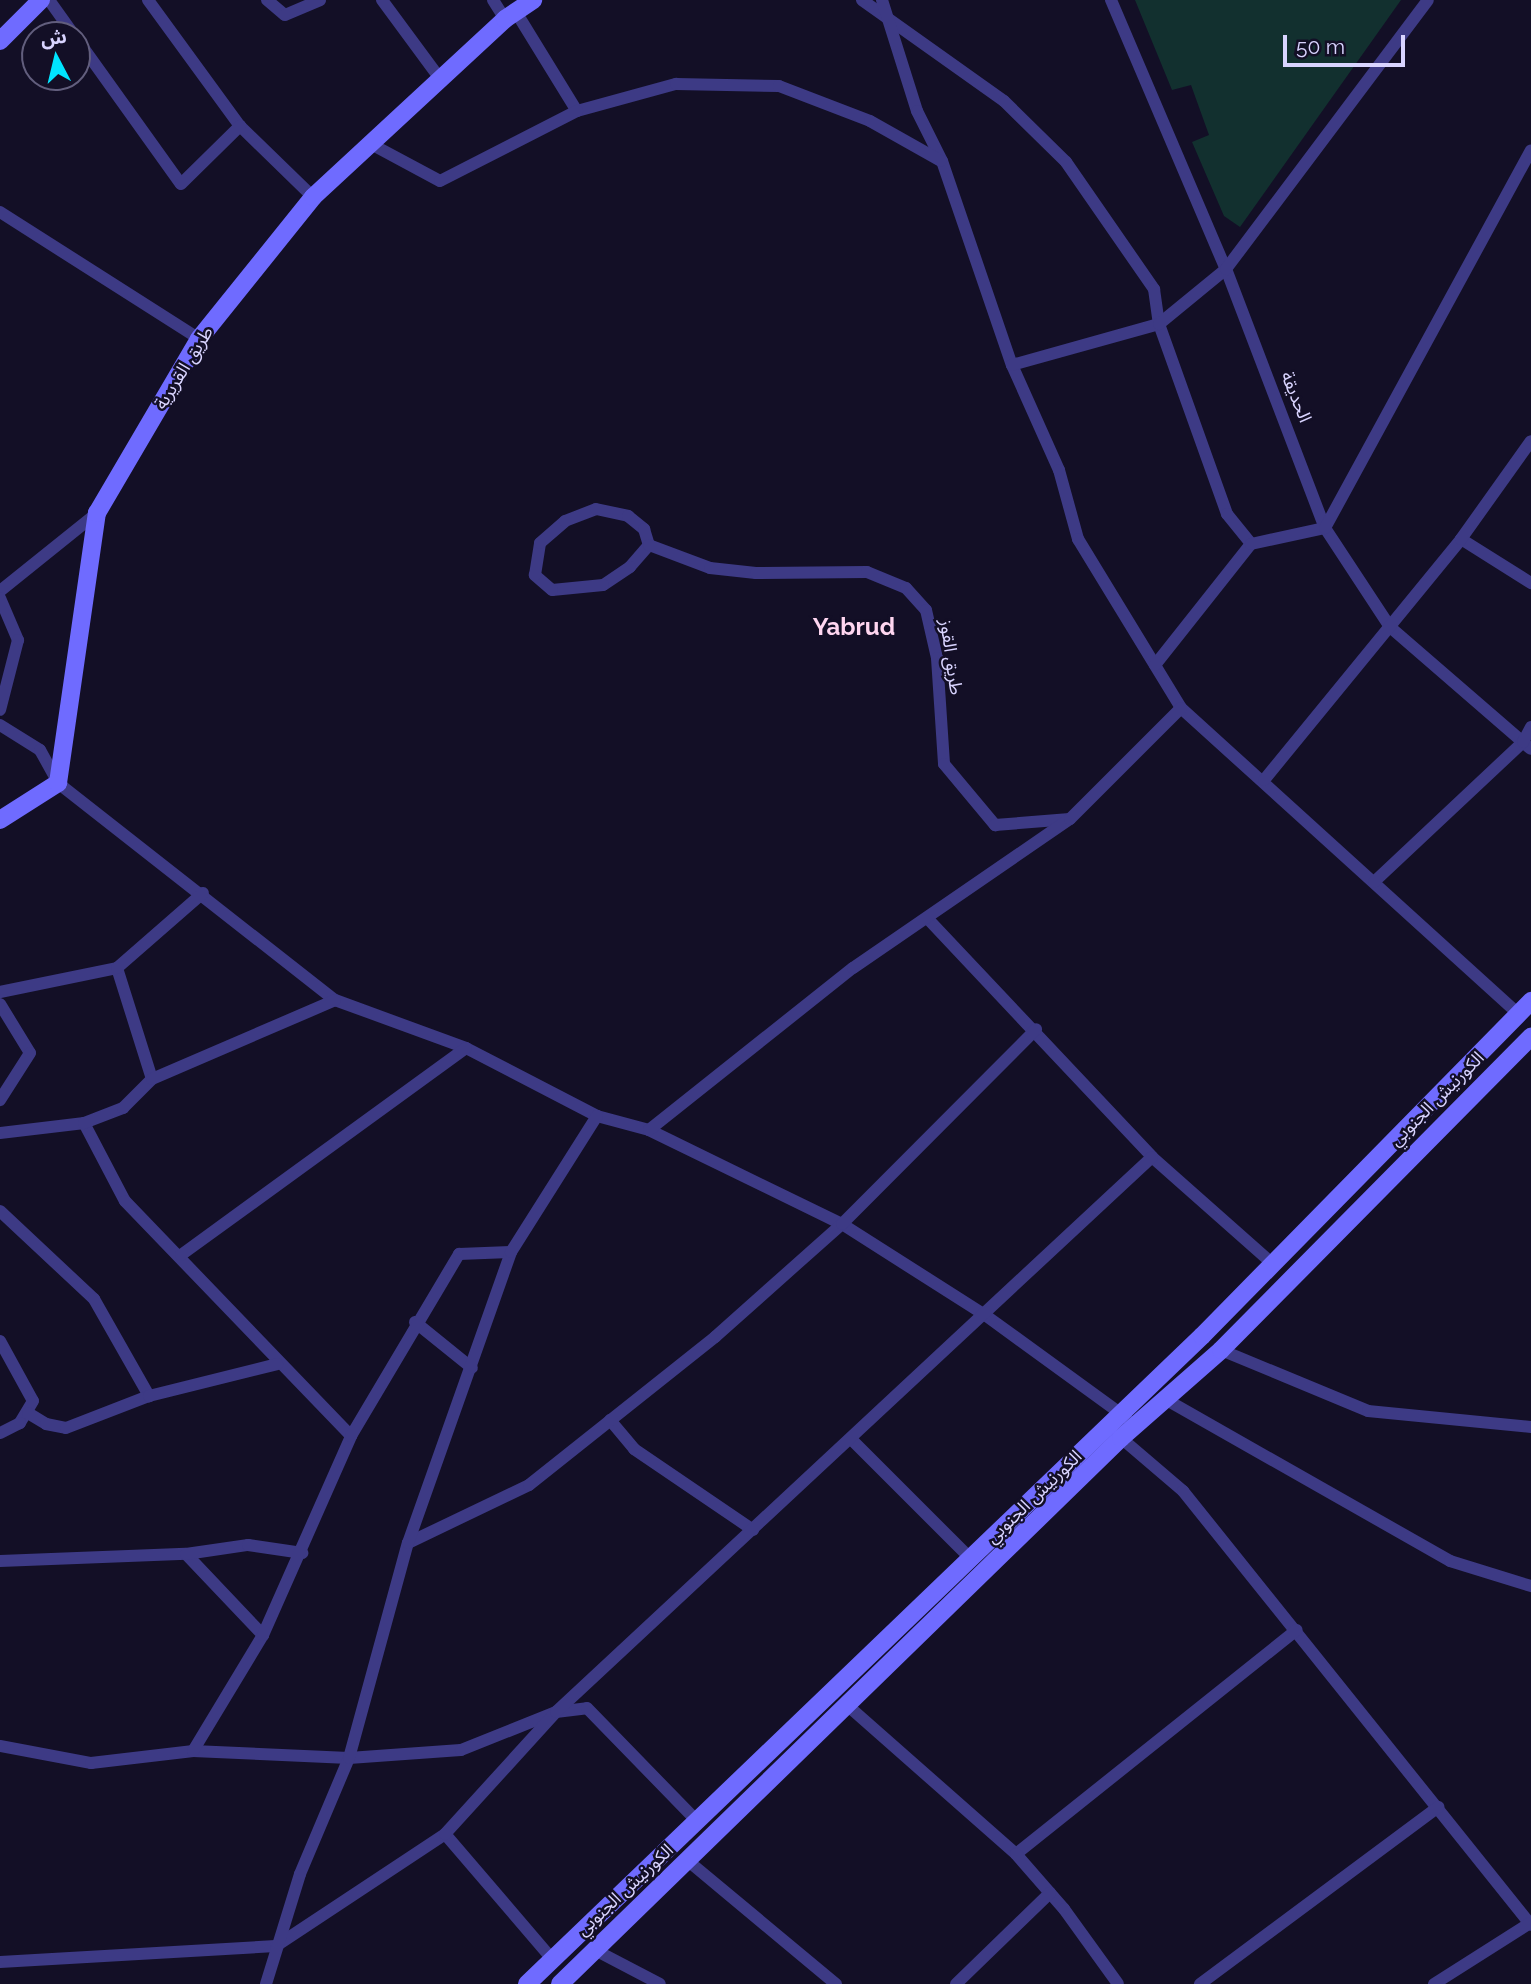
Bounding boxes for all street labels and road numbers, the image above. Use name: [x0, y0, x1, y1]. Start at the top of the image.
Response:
street label: طريق القريرية: [150, 322, 218, 414]
street label: الحديقة: [1276, 368, 1316, 426]
street label: طريق القوز: [935, 618, 967, 696]
street label: الكورنيش الجنوبي: [1385, 1047, 1489, 1151]
street label: الكورنيش الجنوبي: [982, 1446, 1086, 1548]
street label: الكورنيش الجنوبي: [572, 1840, 678, 1940]

